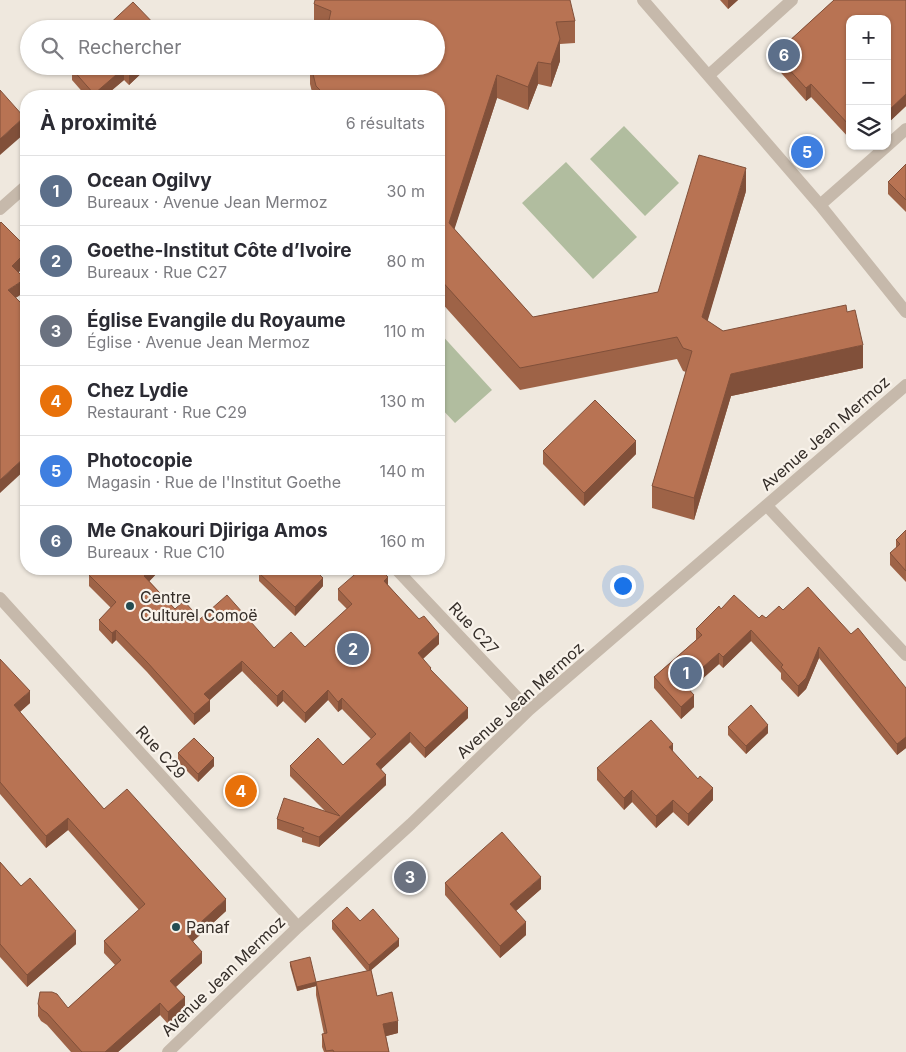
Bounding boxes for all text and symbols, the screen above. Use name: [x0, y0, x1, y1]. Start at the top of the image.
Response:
map controls: [846, 15, 891, 150]
button: +: [846, 15, 891, 60]
search box: [20, 20, 445, 75]
icon: search: [38, 34, 66, 62]
text: Rechercher: [78, 36, 181, 59]
pin: 6: [768, 36, 800, 74]
button: −: [846, 60, 891, 105]
button: layers: [846, 105, 891, 150]
text: À proximité: [40, 110, 157, 135]
text: 6 résultats: [346, 113, 425, 133]
pin: 5: [791, 133, 823, 171]
text: Ocean Ogilvy: [87, 169, 212, 192]
text: 1: [53, 181, 59, 201]
text: 30 m: [387, 181, 425, 201]
text: Bureaux · Avenue Jean Mermoz: [87, 192, 327, 212]
text: Goethe-Institut Côte d’Ivoire: [87, 239, 352, 262]
text: 2: [51, 251, 61, 271]
text: 80 m: [386, 251, 425, 271]
text: Bureaux · Rue C27: [87, 262, 227, 282]
text: Église Evangile du Royaume: [87, 309, 346, 332]
text: 3: [51, 321, 61, 341]
text: 110 m: [383, 321, 425, 341]
text: Église · Avenue Jean Mermoz: [87, 332, 310, 352]
street label: Avenue Jean Mermoz: [756, 371, 894, 495]
text: Chez Lydie: [87, 379, 188, 402]
text: 4: [51, 391, 61, 411]
text: 130 m: [380, 391, 425, 411]
text: Restaurant · Rue C29: [87, 402, 247, 422]
text: Photocopie: [87, 449, 193, 472]
text: 5: [51, 461, 61, 481]
text: 140 m: [380, 461, 425, 481]
text: Magasin · Rue de l'Institut Goethe: [87, 472, 341, 492]
text: Me Gnakouri Djiriga Amos: [87, 519, 328, 542]
text: 6: [51, 531, 61, 551]
text: 160 m: [380, 531, 425, 551]
text: Bureaux · Rue C10: [87, 542, 225, 562]
your location: [610, 573, 636, 599]
place label: Centre Culturel Comoë: [140, 587, 258, 625]
street label: Rue C27: [445, 598, 503, 658]
marker: Centre Culturel Comoë: [124, 600, 136, 612]
pin: 2: [337, 630, 369, 668]
street label: Avenue Jean Mermoz: [452, 638, 588, 762]
pin: 1: [670, 654, 702, 692]
street label: Rue C29: [132, 721, 190, 783]
pin: 4: [225, 772, 257, 810]
pin: 3: [394, 858, 426, 896]
street label: Avenue Jean Mermoz: [157, 912, 289, 1040]
place label: Panaf: [186, 917, 230, 937]
marker: Panaf: [170, 921, 182, 933]

